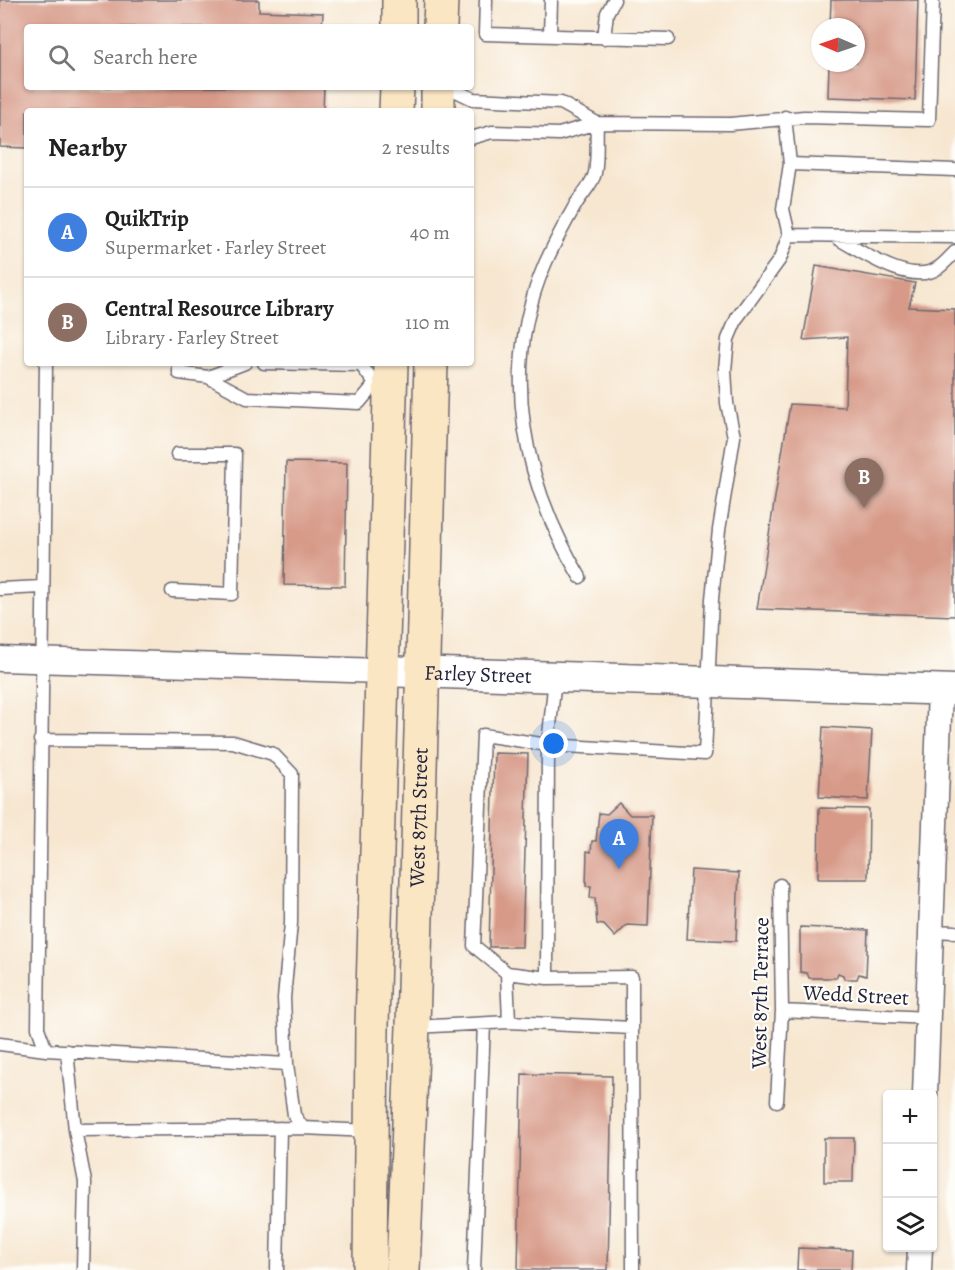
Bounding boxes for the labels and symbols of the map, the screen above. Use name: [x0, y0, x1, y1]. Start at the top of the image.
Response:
north arrow: [811, 18, 865, 72]
pin: B: [844, 458, 884, 508]
street label: Farley Street: [424, 658, 532, 690]
your location: [539, 729, 568, 758]
street label: West 87th Street: [403, 747, 435, 889]
pin: A: [600, 820, 638, 869]
street label: West 87th Terrace: [745, 917, 775, 1070]
street label: Wedd Street: [801, 978, 910, 1012]

